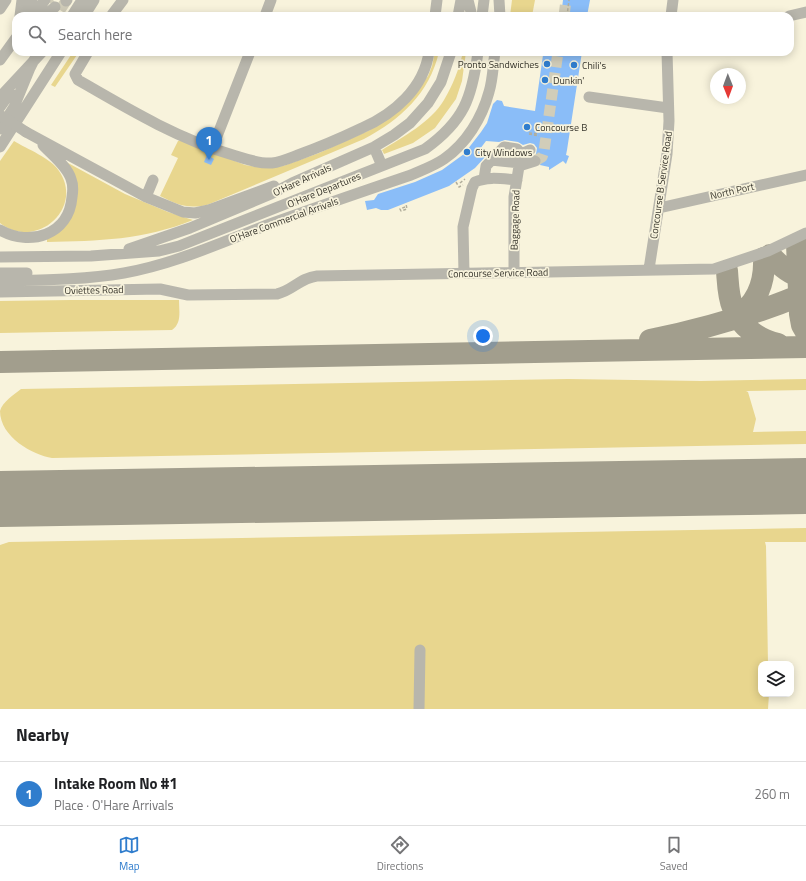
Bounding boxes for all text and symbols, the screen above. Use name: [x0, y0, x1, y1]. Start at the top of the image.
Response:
search box: [12, 12, 794, 56]
icon: search: [26, 23, 48, 45]
text: Search here: [58, 23, 132, 46]
place label: Pronto Sandwiches: [458, 57, 539, 72]
place label: Chili's: [582, 58, 607, 73]
marker: Pronto Sandwiches: [542, 59, 552, 69]
marker: Chili's: [569, 60, 579, 70]
north arrow: [710, 68, 746, 104]
place label: Dunkin': [553, 73, 584, 88]
marker: Dunkin': [540, 75, 550, 85]
place label: Concourse B: [535, 120, 587, 135]
marker: Concourse B: [522, 122, 532, 132]
pin: 1: [196, 127, 222, 160]
street label: Concourse B Service Road: [646, 130, 676, 240]
place label: City Windows: [475, 145, 533, 160]
marker: City Windows: [462, 147, 472, 157]
street label: O'Hare Arrivals: [270, 160, 334, 200]
street label: O'Hare Departures: [285, 168, 363, 212]
street label: North Port: [709, 179, 756, 203]
street label: Baggage Road: [506, 190, 524, 250]
street label: O'Hare Commercial Arrivals: [228, 193, 341, 247]
street label: Concourse Service Road: [448, 265, 548, 281]
street label: Oviettes Road: [64, 282, 124, 298]
your location: [473, 326, 493, 346]
map controls: [758, 661, 794, 697]
button: layers: [758, 661, 794, 697]
text: Nearby: [16, 722, 69, 748]
text: Intake Room No #1: [54, 772, 178, 795]
text: 1: [25, 784, 33, 804]
text: 260 m: [754, 784, 790, 804]
text: Place · O'Hare Arrivals: [54, 795, 174, 815]
tab: Map: [118, 834, 140, 874]
tab: Directions: [377, 834, 423, 874]
tab: Saved: [660, 834, 688, 874]

